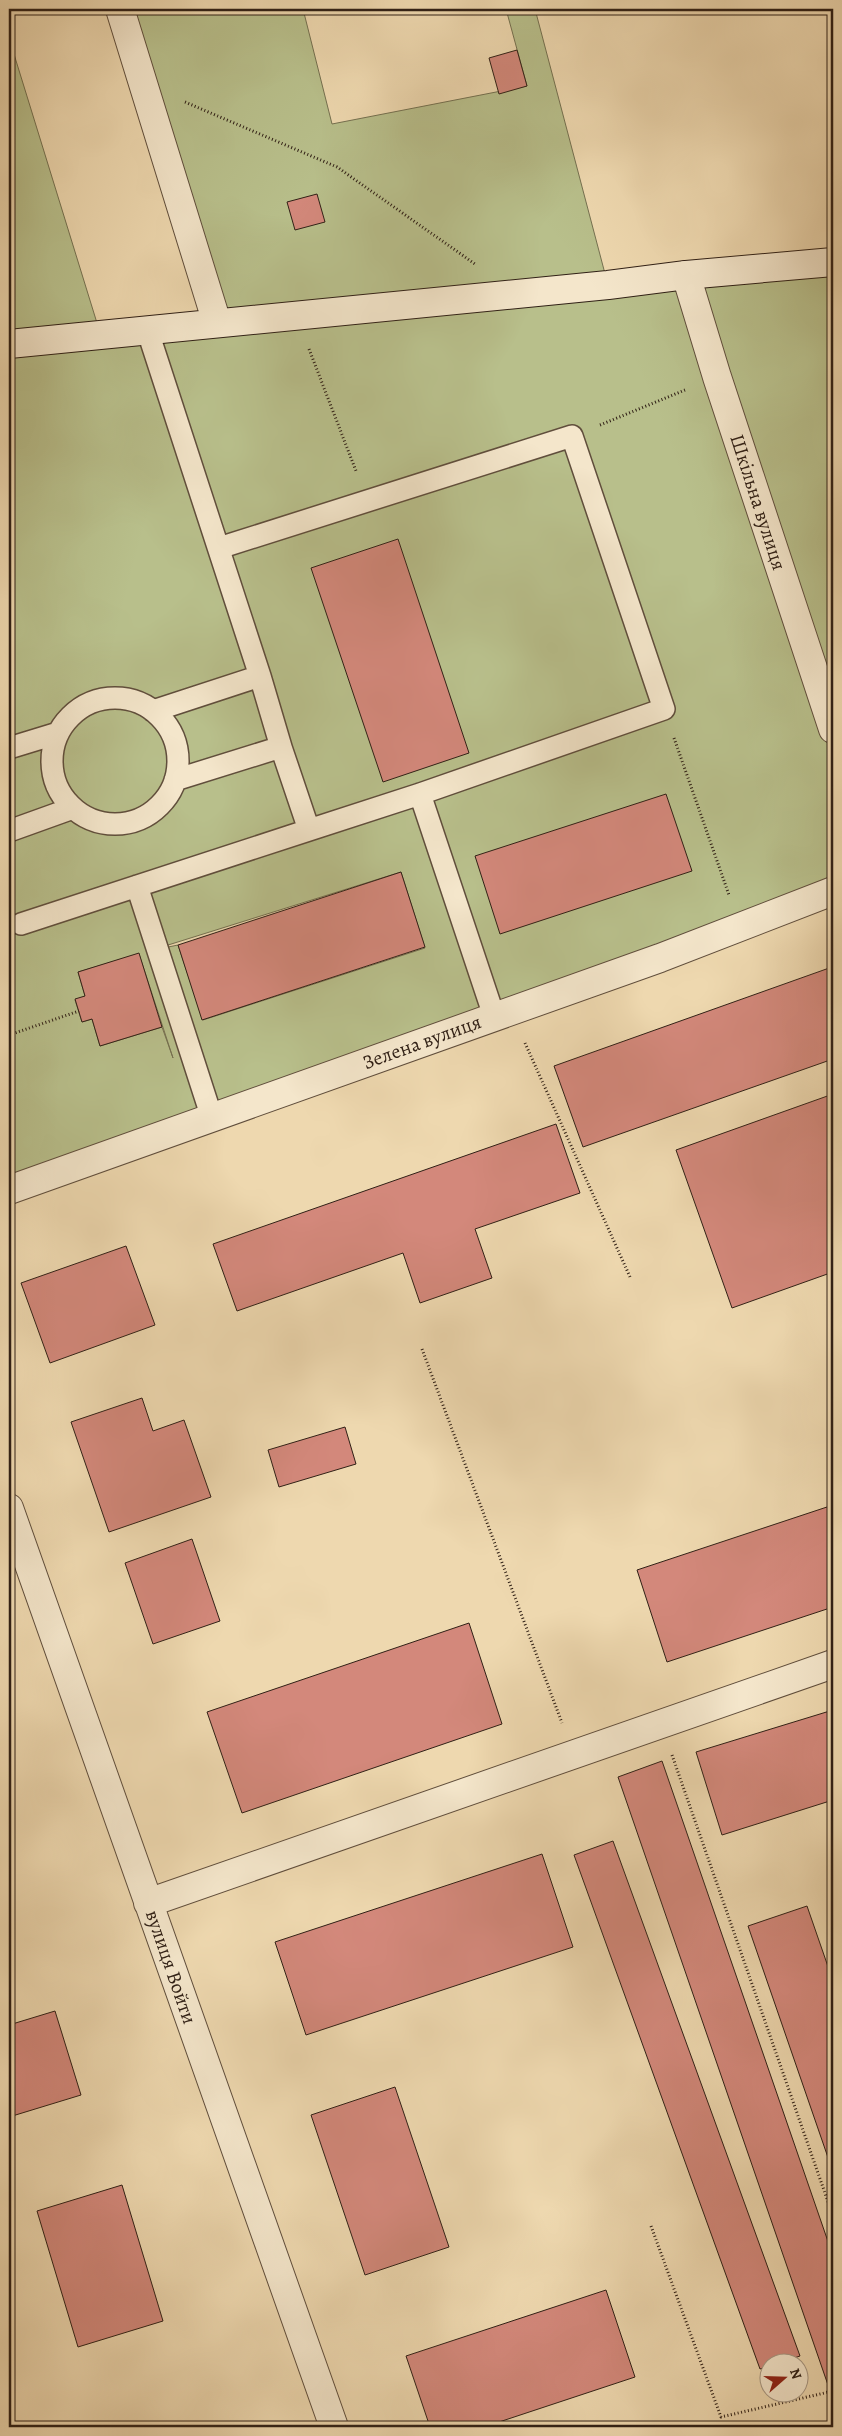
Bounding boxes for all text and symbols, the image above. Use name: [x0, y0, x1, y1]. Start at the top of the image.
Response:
street label: Шкільна вулиця: [723, 430, 793, 574]
street label: Зелена вулиця: [359, 1008, 485, 1076]
street label: вулиця Войти: [139, 1906, 203, 2028]
north arrow: [760, 2354, 810, 2404]
text: N: [785, 2366, 806, 2382]

